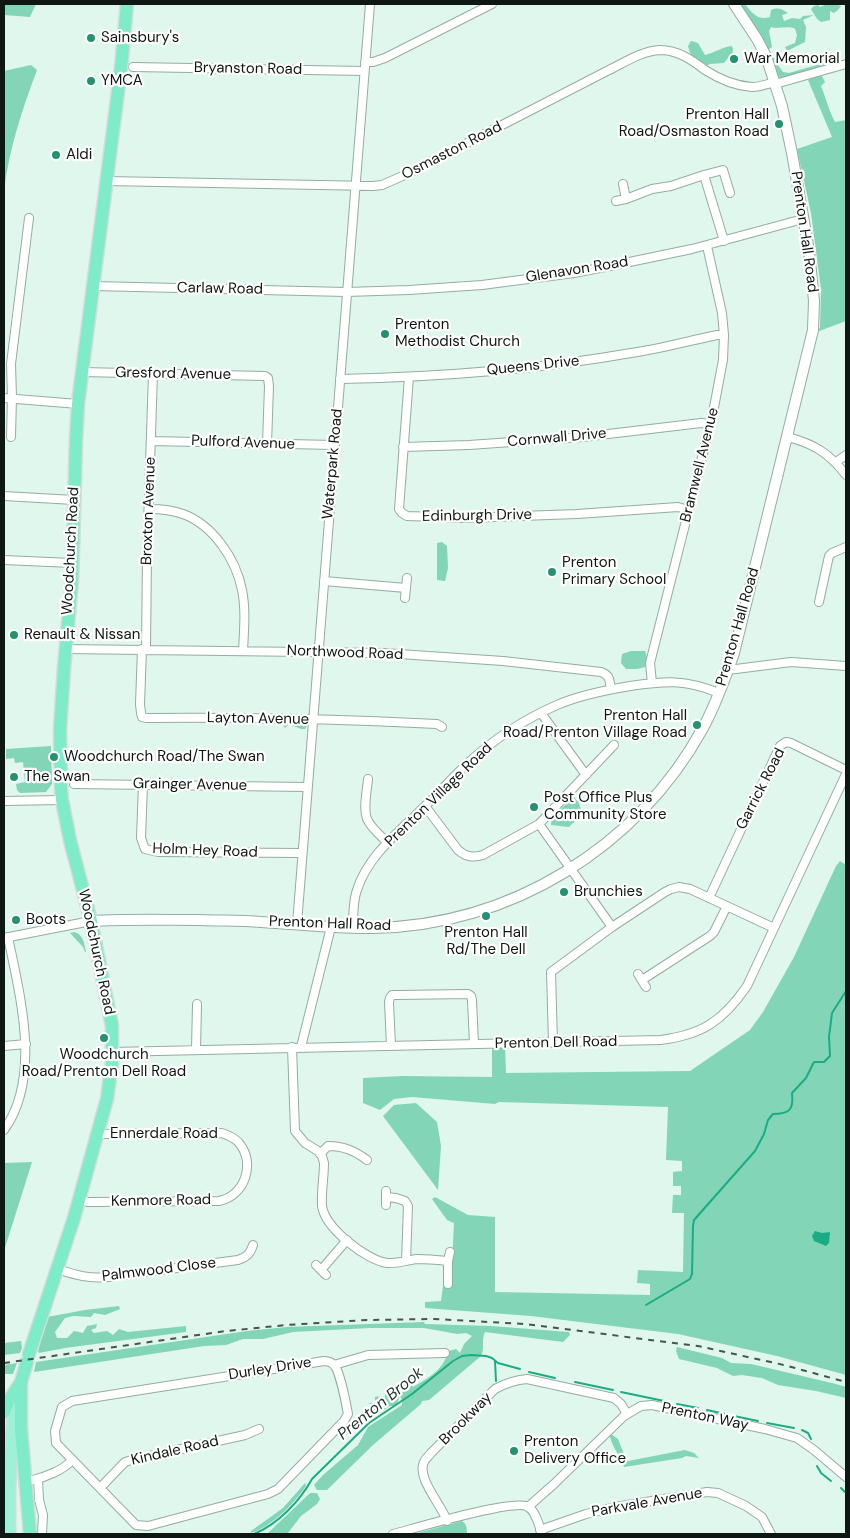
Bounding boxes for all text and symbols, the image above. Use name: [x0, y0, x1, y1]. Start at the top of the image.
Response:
place label: Sainsbury's: [101, 29, 179, 47]
marker: Sainsbury's: [85, 32, 97, 44]
place label: War Memorial: [744, 50, 840, 68]
marker: War Memorial: [728, 53, 740, 65]
street label: Bryanston Road: [194, 59, 302, 79]
place label: YMCA: [101, 72, 143, 90]
marker: YMCA: [85, 75, 97, 87]
place label: Prenton Hall Road/Osmaston Road: [619, 106, 769, 141]
street label: Osmaston Road: [399, 118, 505, 184]
marker: Prenton Hall Road/Osmaston Road: [773, 118, 785, 130]
place label: Aldi: [66, 146, 92, 164]
marker: Aldi: [50, 149, 62, 161]
street label: Prenton Hall Road: [787, 170, 821, 294]
street label: Glenavon Road: [524, 253, 630, 287]
street label: Carlaw Road: [177, 279, 263, 299]
place label: Prenton Methodist Church: [395, 316, 520, 351]
marker: Prenton Methodist Church: [379, 328, 391, 340]
street label: Queens Drive: [486, 352, 580, 380]
street label: Gresford Avenue: [115, 364, 231, 384]
street label: Bramwell Avenue: [677, 406, 723, 524]
street label: Waterpark Road: [319, 408, 347, 520]
street label: Cornwall Drive: [507, 425, 607, 451]
street label: Pulford Avenue: [191, 432, 295, 454]
street label: Broxton Avenue: [138, 456, 160, 566]
street label: Woodchurch Road: [59, 487, 83, 615]
street label: Edinburgh Drive: [422, 506, 532, 526]
place label: Prenton Primary School: [562, 554, 666, 589]
marker: Prenton Primary School: [546, 566, 558, 578]
street label: Prenton Hall Road: [713, 566, 763, 688]
place label: Renault & Nissan: [24, 626, 140, 644]
marker: Renault & Nissan: [8, 629, 20, 641]
street label: Northwood Road: [286, 642, 404, 664]
place label: Prenton Hall Road/Prenton Village Road: [503, 707, 687, 742]
street label: Layton Avenue: [207, 709, 309, 729]
marker: Prenton Hall Road/Prenton Village Road: [691, 719, 703, 731]
street label: Prenton Village Road: [382, 739, 496, 851]
street label: Garrick Road: [733, 745, 789, 833]
place label: Woodchurch Road/The Swan: [64, 748, 265, 766]
marker: Woodchurch Road/The Swan: [48, 751, 60, 763]
place label: The Swan: [24, 768, 90, 786]
marker: The Swan: [8, 771, 20, 783]
street label: Grainger Avenue: [133, 775, 247, 795]
place label: Post Office Plus Community Store: [544, 789, 666, 824]
marker: Post Office Plus Community Store: [528, 801, 540, 813]
street label: Holm Hey Road: [152, 840, 258, 862]
place label: Brunchies: [574, 883, 643, 901]
marker: Brunchies: [558, 886, 570, 898]
street label: Woodchurch Road: [74, 887, 118, 1017]
marker: Prenton Hall Rd/The Dell: [480, 910, 492, 922]
place label: Boots: [26, 911, 66, 929]
street label: Prenton Hall Road: [269, 913, 391, 935]
marker: Boots: [10, 914, 22, 926]
place label: Prenton Hall Rd/The Dell: [444, 924, 528, 959]
marker: Woodchurch Road/Prenton Dell Road: [98, 1032, 110, 1044]
street label: Prenton Dell Road: [495, 1033, 617, 1053]
place label: Woodchurch Road/Prenton Dell Road: [22, 1046, 186, 1081]
street label: Ennerdale Road: [110, 1125, 218, 1143]
street label: Kenmore Road: [111, 1191, 211, 1211]
street label: Palmwood Close: [101, 1254, 217, 1286]
street label: Durley Drive: [227, 1354, 313, 1384]
water label: Prenton Brook: [334, 1363, 428, 1445]
street label: Brookway: [436, 1389, 496, 1449]
street label: Prenton Way: [660, 1399, 750, 1435]
street label: Kindale Road: [129, 1432, 221, 1470]
place label: Prenton Delivery Office: [524, 1433, 626, 1468]
marker: Prenton Delivery Office: [508, 1445, 520, 1457]
street label: Parkvale Avenue: [590, 1484, 704, 1522]

